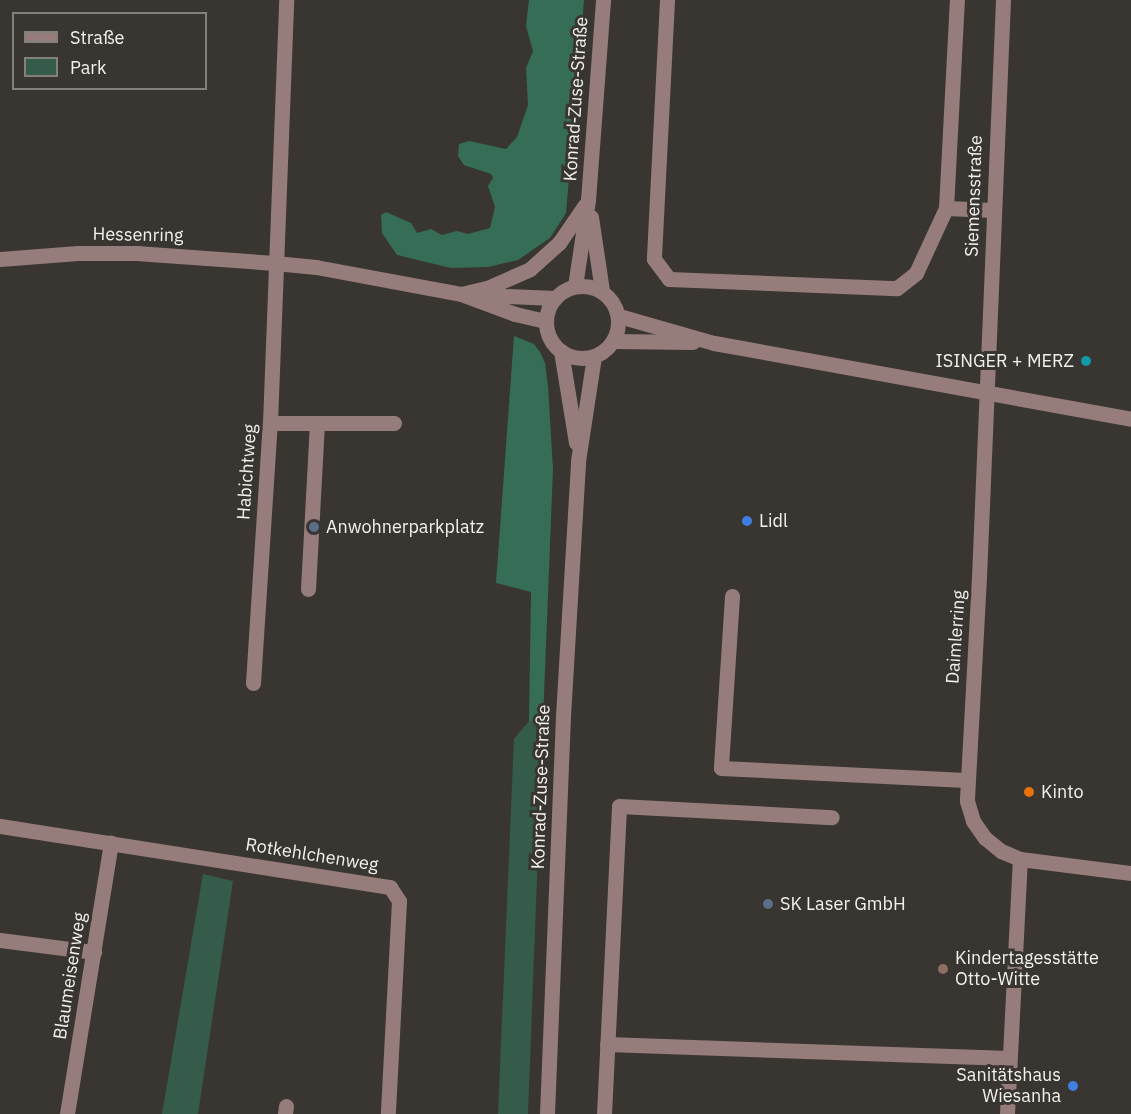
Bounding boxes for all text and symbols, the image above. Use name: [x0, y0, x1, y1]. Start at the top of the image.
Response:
legend: [12, 12, 207, 90]
street label: Konrad-Zuse-Straße: [559, 16, 593, 182]
text: Straße: [70, 26, 124, 49]
text: Park: [70, 56, 106, 79]
street label: Siemensstraße: [961, 135, 987, 257]
street label: Hessenring: [92, 223, 184, 247]
place label: ISINGER + MERZ: [936, 350, 1074, 372]
marker: ISINGER + MERZ: [1079, 354, 1093, 368]
street label: Habichtweg: [233, 423, 261, 521]
place label: Lidl: [759, 510, 788, 532]
marker: Lidl: [740, 514, 754, 528]
place label: Anwohnerparkplatz: [326, 516, 484, 538]
marker: Anwohnerparkplatz: [307, 520, 321, 534]
street label: Daimlerring: [942, 589, 970, 685]
street label: Konrad-Zuse-Straße: [527, 704, 555, 870]
place label: Kinto: [1041, 781, 1083, 803]
marker: Kinto: [1022, 785, 1036, 799]
street label: Rotkehlchenweg: [244, 834, 380, 876]
place label: SK Laser GmbH: [780, 893, 906, 915]
marker: SK Laser GmbH: [761, 897, 775, 911]
street label: Blaumeisenweg: [49, 911, 91, 1041]
place label: Kindertagesstätte Otto-Witte: [955, 948, 1099, 990]
marker: Kindertagesstätte Otto-Witte: [936, 962, 950, 976]
place label: Sanitätshaus Wiesanha: [956, 1065, 1061, 1108]
marker: Sanitätshaus Wiesanha: [1066, 1079, 1080, 1093]

